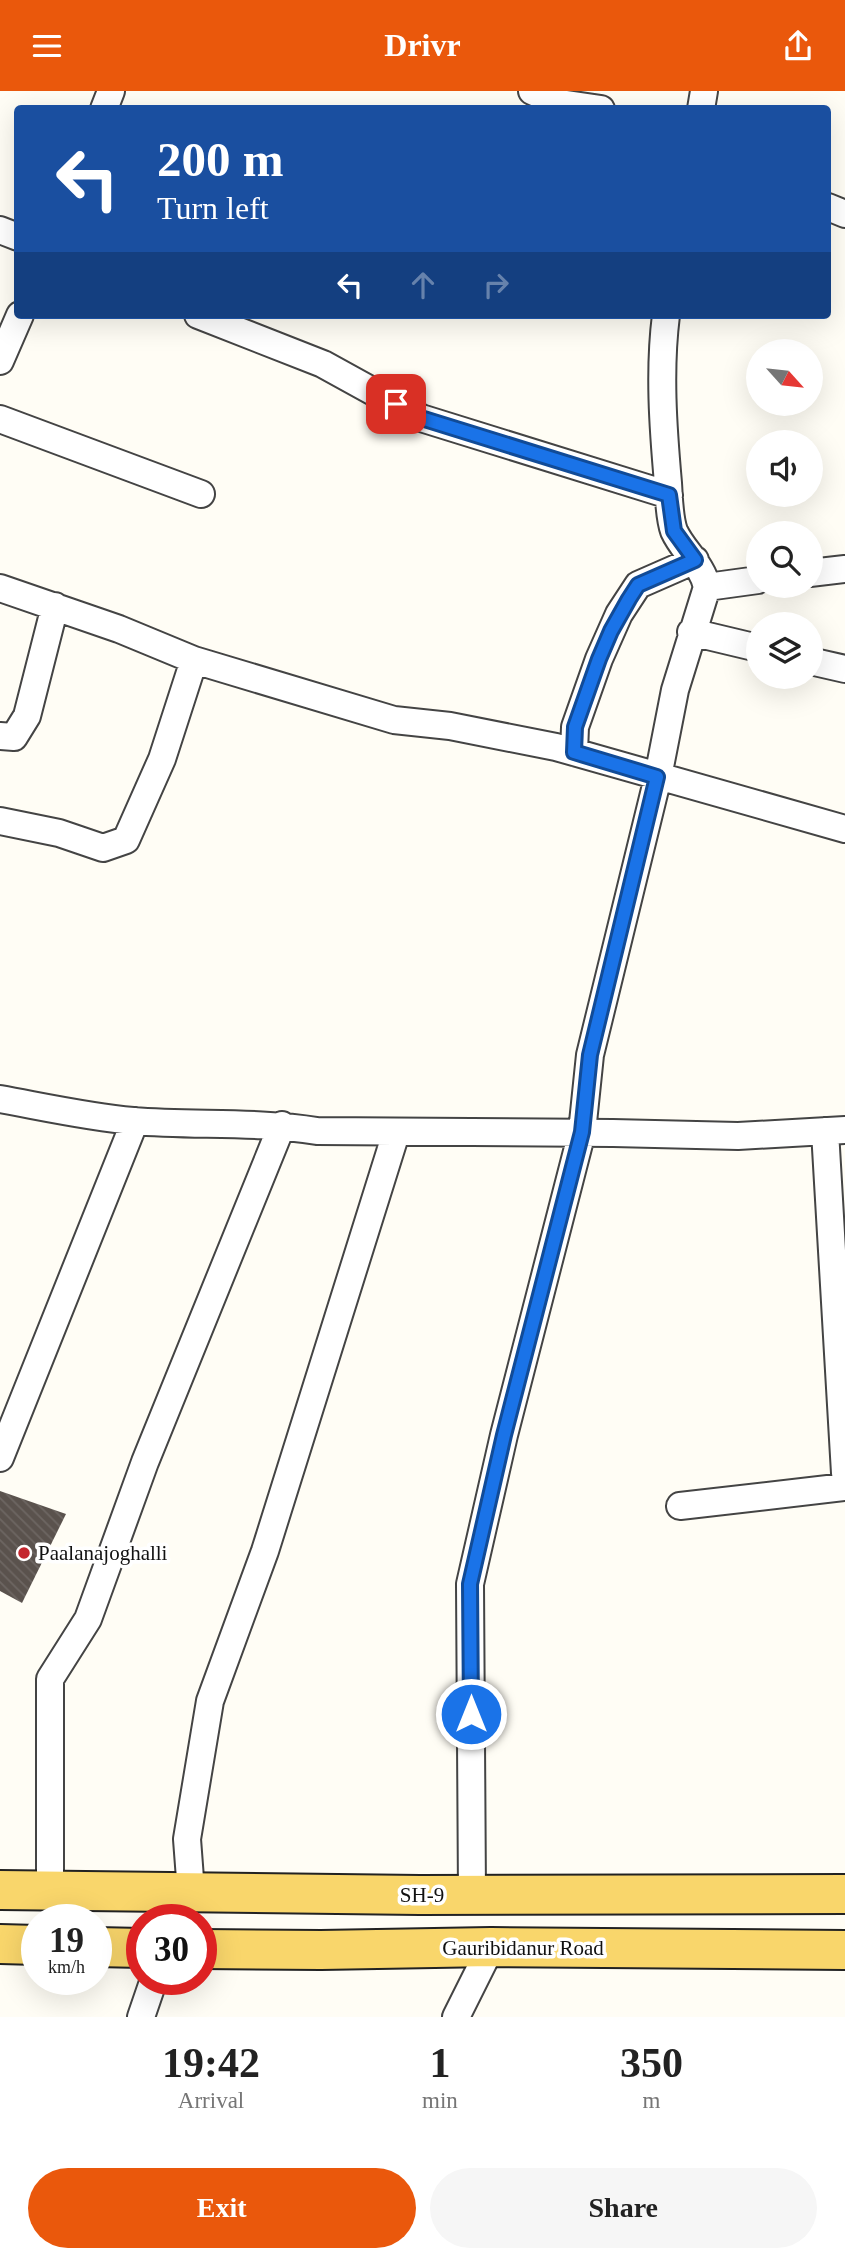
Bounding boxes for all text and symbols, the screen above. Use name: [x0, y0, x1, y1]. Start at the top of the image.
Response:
icon: menu: [28, 27, 66, 65]
text: Drivr: [384, 27, 461, 63]
icon: share: [779, 27, 817, 65]
text: 200 m: [157, 132, 284, 187]
icon: left: [42, 133, 133, 224]
text: Turn left: [157, 190, 269, 226]
icon: left: [331, 266, 369, 304]
icon: ahead: [404, 266, 442, 304]
icon: right: [477, 266, 515, 304]
north arrow: [746, 339, 822, 417]
map controls: [746, 339, 823, 689]
pin: [366, 374, 426, 434]
icon: arrive: [377, 385, 415, 423]
button: sound: [746, 430, 823, 507]
button: search: [746, 521, 823, 598]
button: layers: [746, 612, 823, 689]
place label: Paalanajoghalli: [38, 1541, 168, 1565]
marker: Paalanajoghalli: [16, 1545, 32, 1561]
position arrow: [434, 1677, 508, 1751]
street label: SH-9: [400, 1883, 444, 1907]
speed limit sign: 30: [126, 1904, 217, 1995]
text: 19: [49, 1921, 84, 1960]
street label: Gauribidanur Road: [442, 1936, 604, 1960]
text: km/h: [48, 1957, 85, 1977]
text: 19:42: [162, 2040, 260, 2086]
text: 1: [429, 2040, 450, 2086]
text: 350: [620, 2040, 683, 2086]
text: Arrival: [178, 2088, 244, 2113]
text: min: [422, 2088, 458, 2113]
text: m: [642, 2088, 660, 2113]
button: Exit: [28, 2168, 416, 2248]
button: Share: [430, 2168, 817, 2248]

